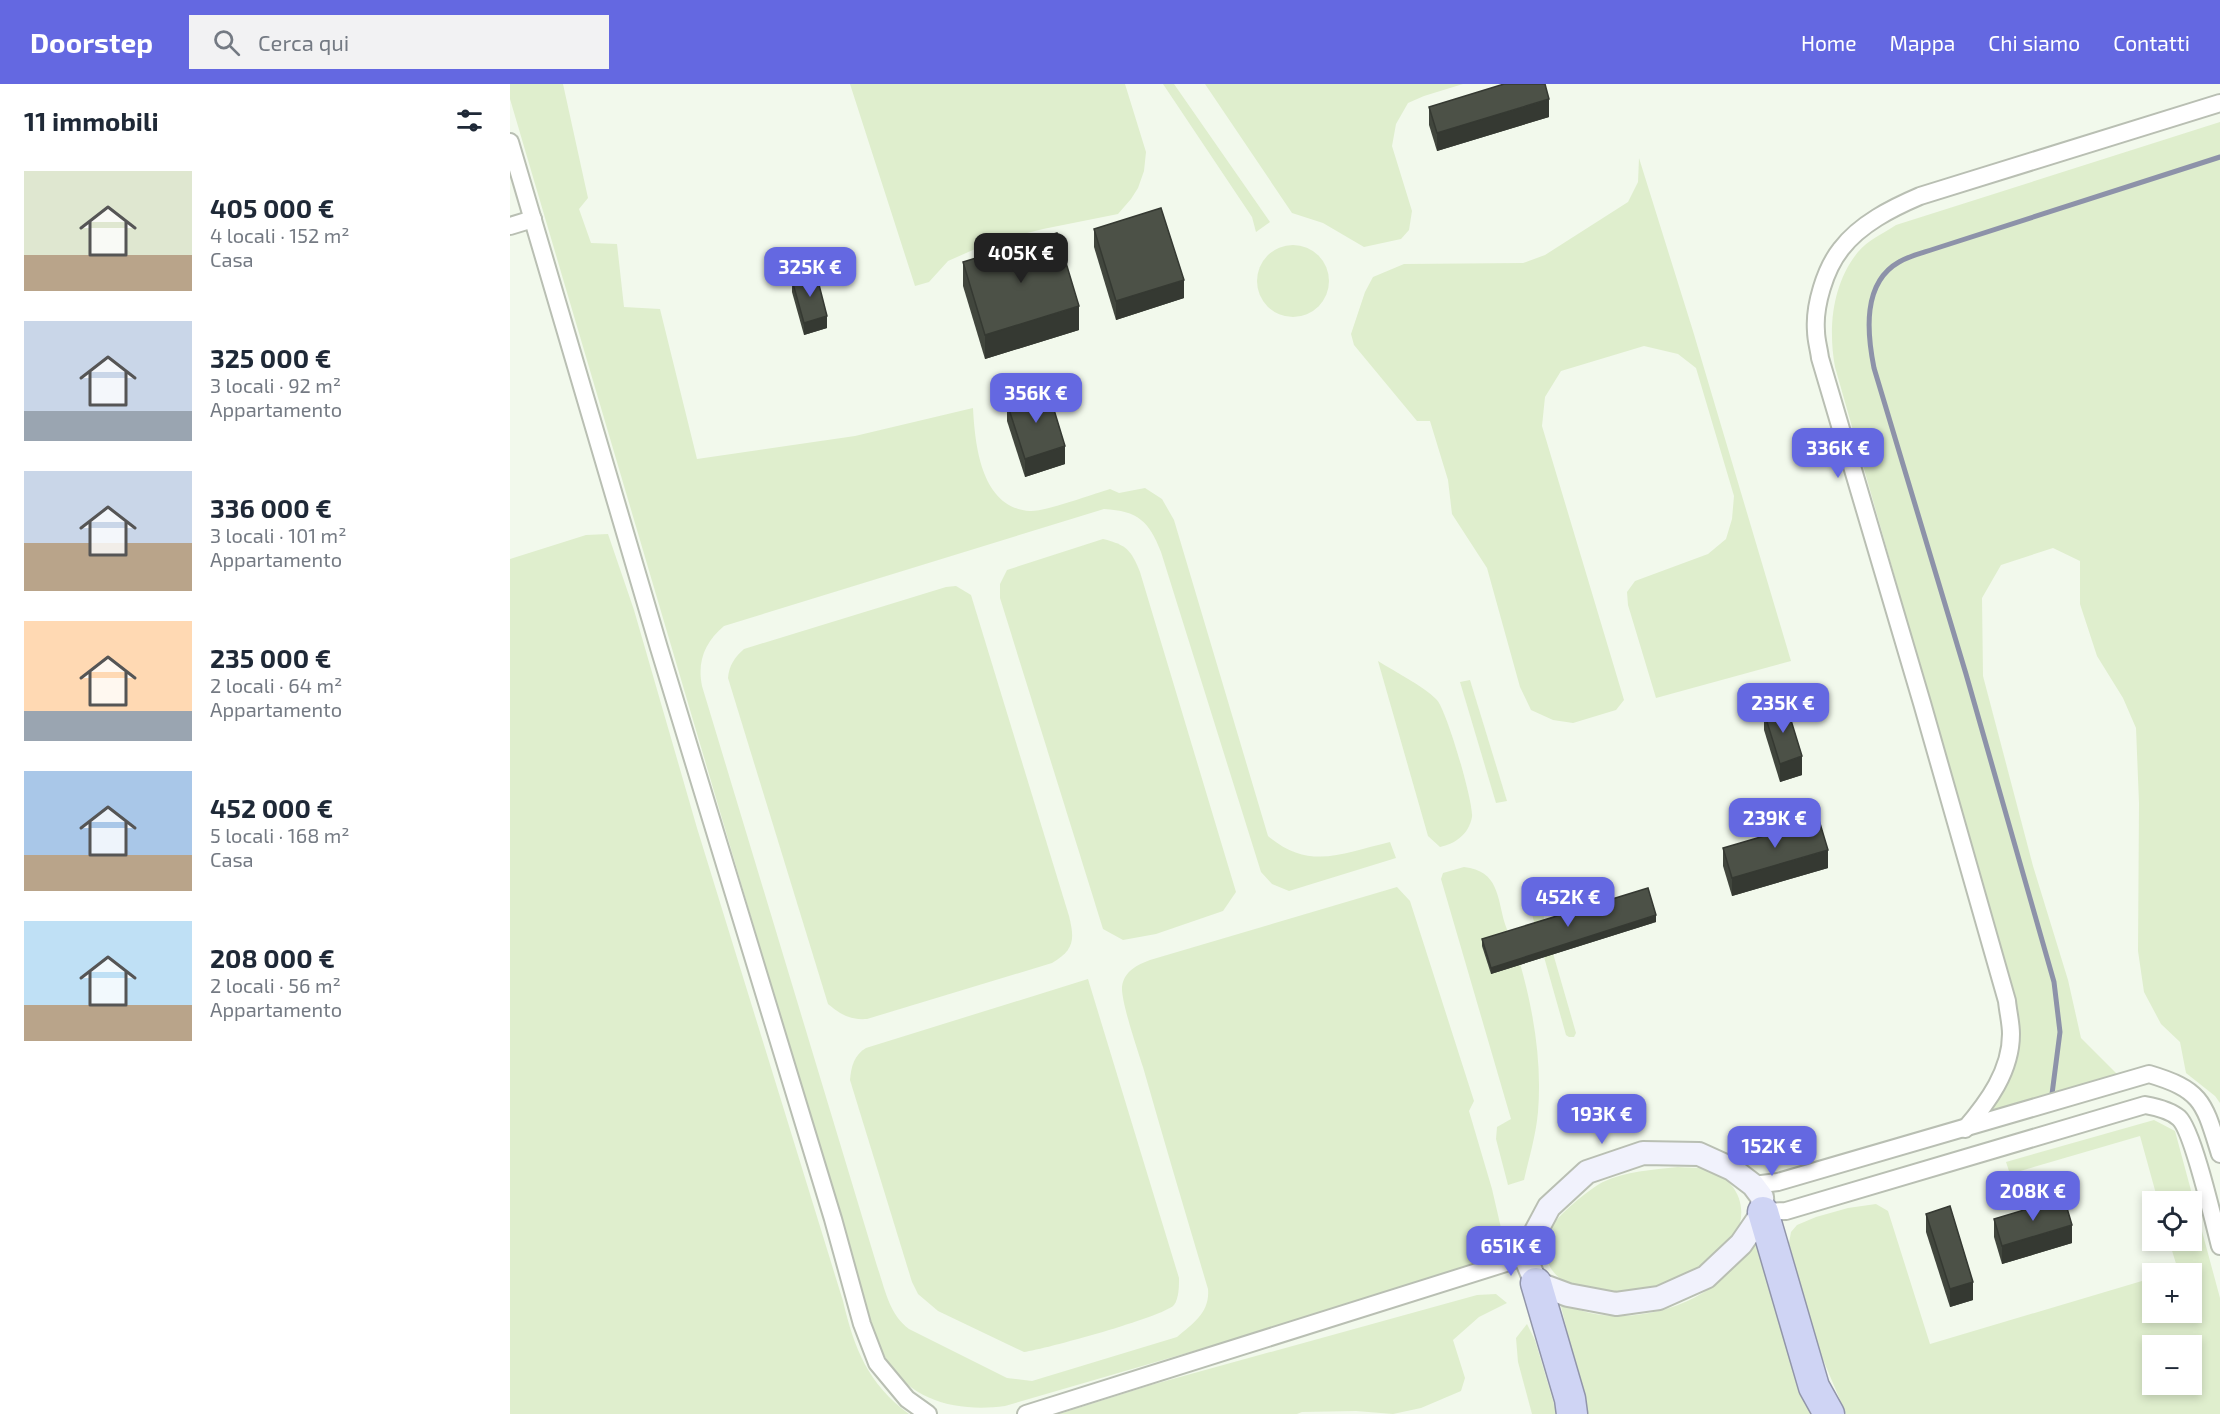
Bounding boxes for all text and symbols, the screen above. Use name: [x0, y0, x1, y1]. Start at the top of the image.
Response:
search box: [189, 15, 609, 69]
text: Doorstep: [30, 25, 153, 59]
icon: search: [210, 26, 243, 59]
text: Cerca qui: [258, 29, 349, 55]
text: Home: [1801, 30, 1857, 55]
text: Mappa: [1890, 30, 1955, 55]
text: Chi siamo: [1988, 30, 2080, 55]
text: Contatti: [2113, 30, 2190, 55]
icon: filters: [453, 104, 486, 137]
text: 11 immobili: [24, 105, 159, 136]
text: 405 000 €: [210, 192, 334, 223]
icon: home: [72, 195, 144, 267]
text: 4 locali · 152 m²: [210, 223, 350, 247]
pin: 405K €: [972, 233, 1070, 284]
text: 405K €: [988, 240, 1054, 264]
text: Casa: [210, 247, 254, 271]
pin: 325K €: [761, 247, 859, 298]
text: 325K €: [778, 254, 842, 278]
text: 325 000 €: [210, 342, 331, 373]
icon: home: [72, 345, 144, 417]
text: 3 locali · 92 m²: [210, 373, 341, 397]
pin: 356K €: [987, 373, 1085, 424]
text: 356K €: [1004, 380, 1068, 404]
text: Appartamento: [210, 397, 342, 421]
pin: 336K €: [1789, 428, 1887, 479]
text: 336K €: [1806, 435, 1870, 459]
text: 336 000 €: [210, 492, 332, 523]
icon: home: [72, 495, 144, 567]
text: 3 locali · 101 m²: [210, 523, 346, 547]
text: Appartamento: [210, 547, 342, 571]
text: 235 000 €: [210, 642, 331, 673]
icon: home: [72, 645, 144, 717]
text: 2 locali · 64 m²: [210, 673, 342, 697]
pin: 235K €: [1734, 683, 1832, 734]
text: 235K €: [1751, 690, 1815, 714]
text: Appartamento: [210, 697, 342, 721]
text: 452 000 €: [210, 792, 333, 823]
icon: home: [72, 795, 144, 867]
pin: 239K €: [1726, 798, 1824, 849]
text: 239K €: [1743, 805, 1807, 829]
text: 5 locali · 168 m²: [210, 823, 350, 847]
text: Casa: [210, 847, 254, 871]
pin: 452K €: [1519, 877, 1617, 928]
text: 452K €: [1535, 884, 1601, 908]
text: 208 000 €: [210, 942, 335, 973]
icon: home: [72, 945, 144, 1017]
text: 2 locali · 56 m²: [210, 973, 341, 997]
text: Appartamento: [210, 997, 342, 1021]
pin: 193K €: [1553, 1094, 1651, 1145]
text: 193K €: [1571, 1101, 1633, 1125]
pin: 152K €: [1723, 1126, 1821, 1177]
text: 152K €: [1742, 1133, 1802, 1157]
pin: 208K €: [1984, 1171, 2082, 1222]
text: 208K €: [2000, 1178, 2066, 1202]
map controls: [2142, 1191, 2202, 1395]
button: locate: [2142, 1191, 2202, 1251]
pin: 651K €: [1462, 1226, 1560, 1277]
text: 651K €: [1480, 1233, 1542, 1257]
button: +: [2142, 1263, 2202, 1323]
button: −: [2142, 1335, 2202, 1395]

